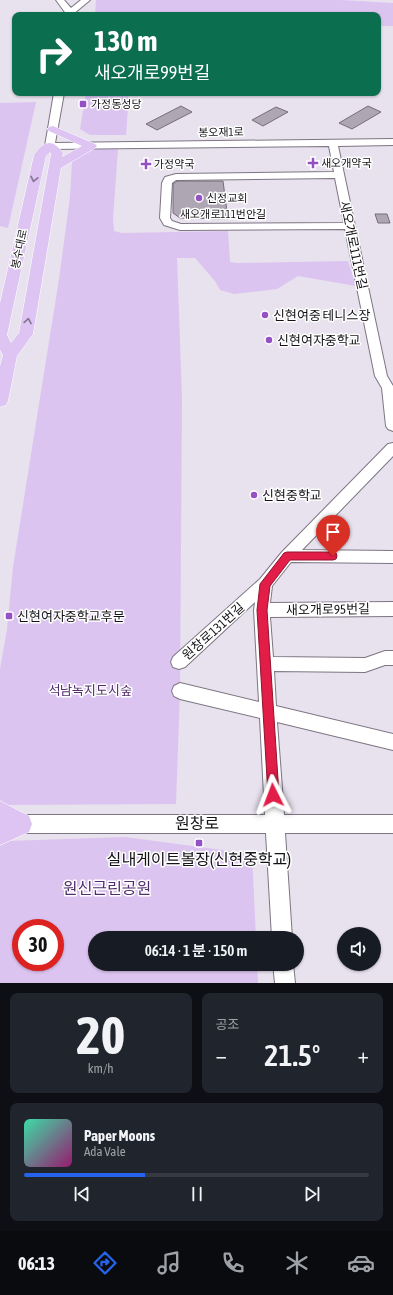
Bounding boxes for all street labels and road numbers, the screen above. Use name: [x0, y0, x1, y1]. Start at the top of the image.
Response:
street label: 봉오재1로: [198, 126, 244, 138]
street label: 새오개로111번길: [337, 199, 370, 291]
street label: 새오개로111번안길: [180, 208, 266, 220]
street label: 봉수대로: [9, 228, 29, 270]
street label: 원창로131번길: [179, 600, 247, 663]
street label: 새오개로95번길: [286, 601, 370, 618]
street label: 원창로: [175, 814, 219, 832]

